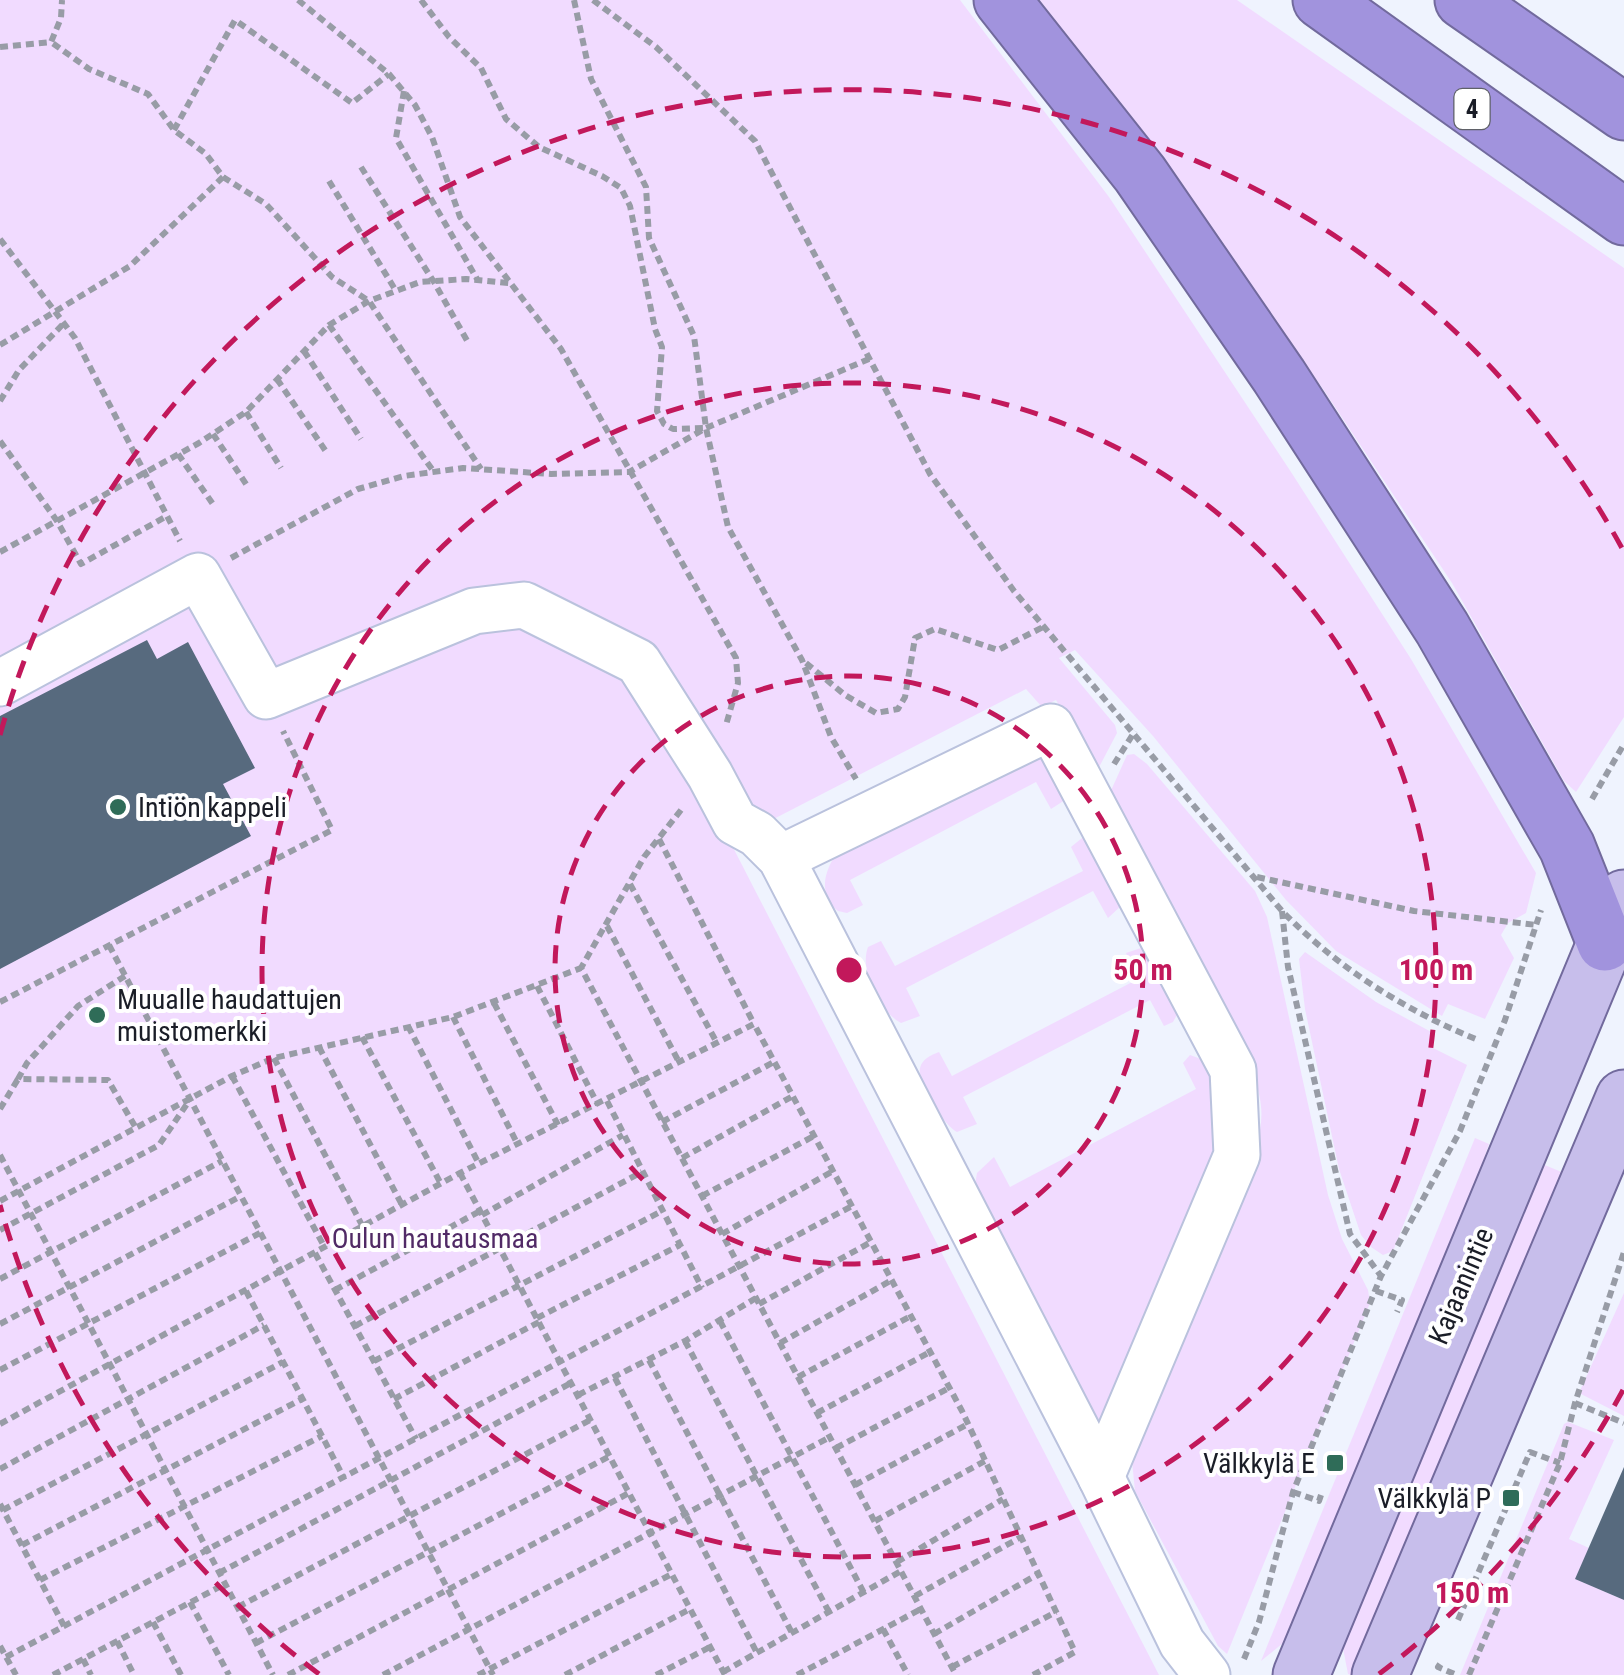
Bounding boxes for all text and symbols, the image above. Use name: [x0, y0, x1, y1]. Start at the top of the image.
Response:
road number: 4: [1454, 89, 1490, 129]
place label: Intiön kappeli: [138, 791, 287, 824]
marker: Intiön kappeli: [107, 796, 129, 818]
centre of rings: [831, 952, 867, 988]
text: 50 m: [1113, 952, 1173, 987]
text: 100 m: [1399, 952, 1473, 987]
place label: Muualle haudattujen muistomerkki: [117, 983, 342, 1048]
marker: Muualle haudattujen muistomerkki: [86, 1004, 108, 1026]
park label: Oulun hautausmaa: [332, 1222, 538, 1255]
street label: Kajaanintie: [1422, 1223, 1500, 1349]
place label: Välkkylä E: [1203, 1447, 1315, 1480]
marker: Välkkylä E: [1324, 1452, 1346, 1474]
place label: Välkkylä P: [1377, 1482, 1491, 1515]
marker: Välkkylä P: [1500, 1487, 1522, 1509]
text: 150 m: [1435, 1575, 1509, 1610]

